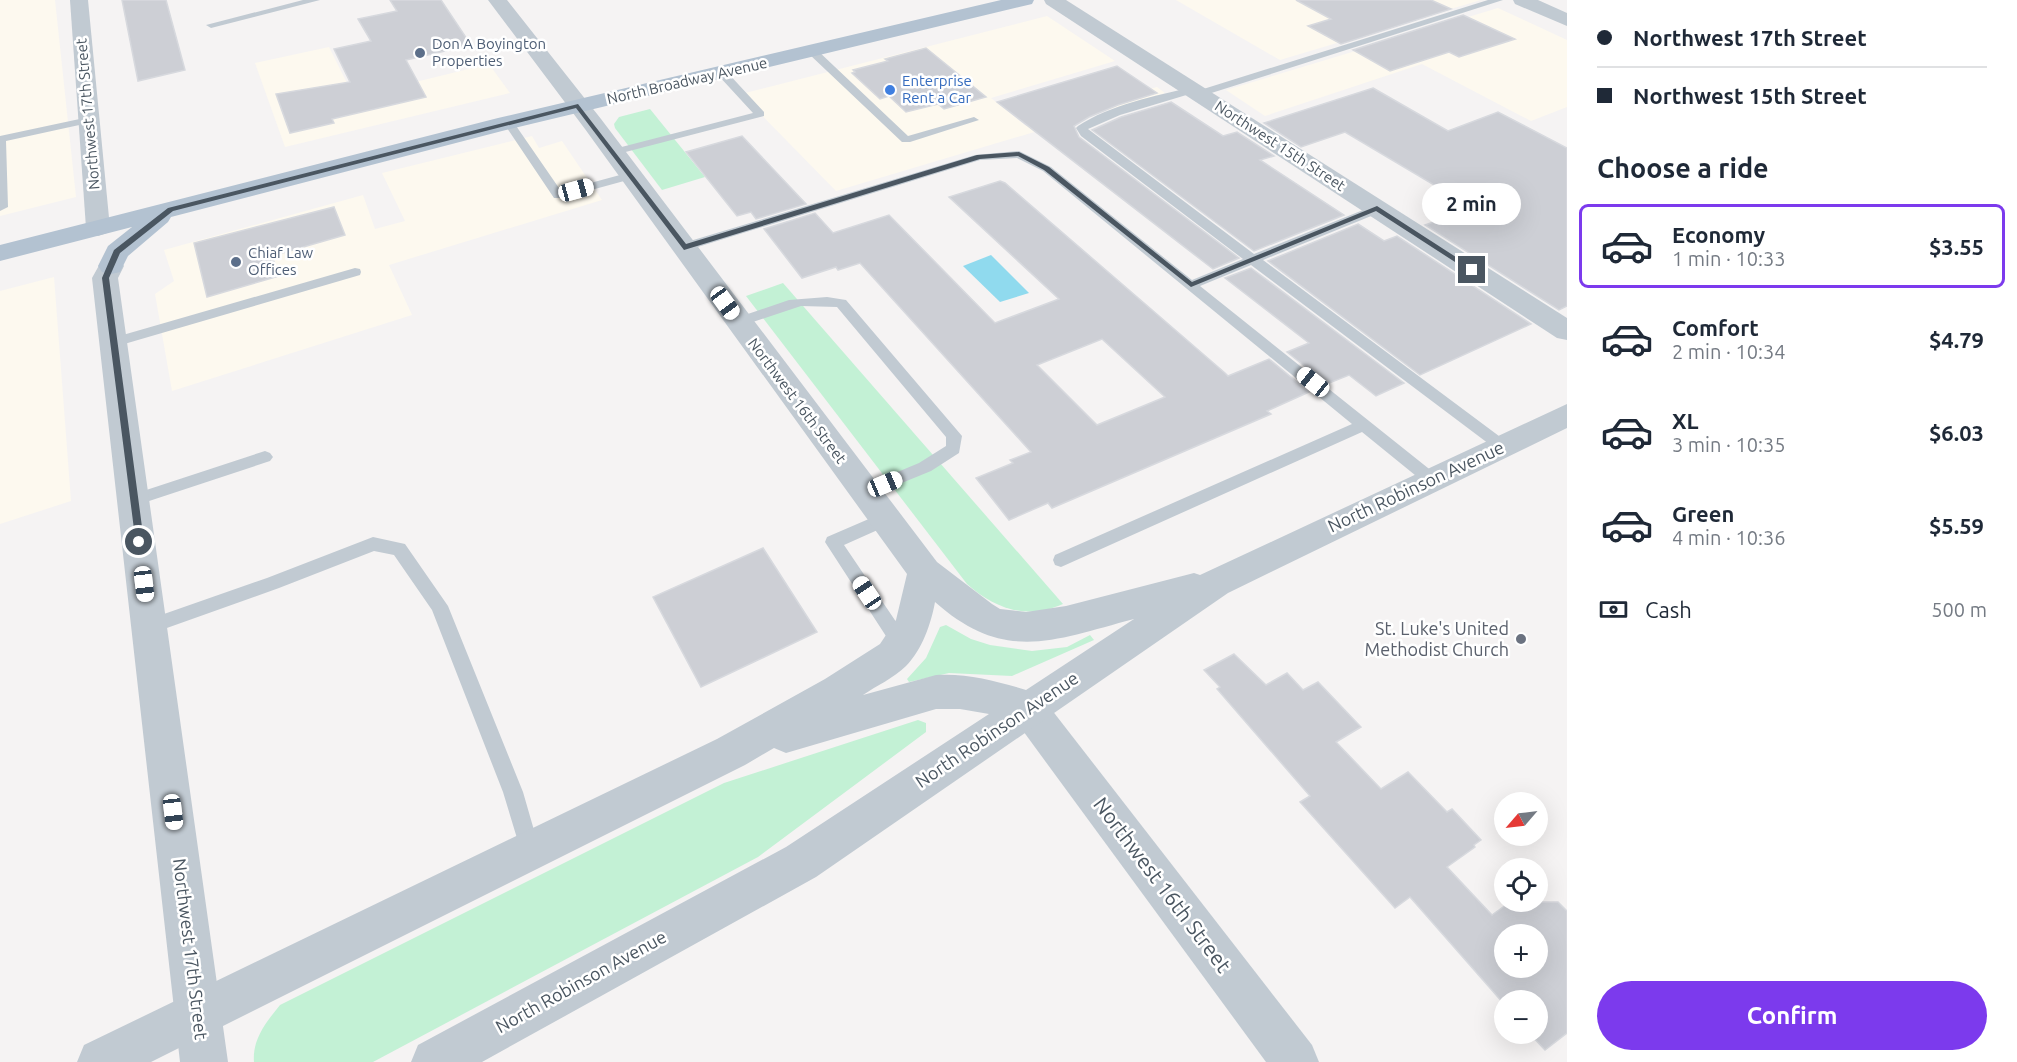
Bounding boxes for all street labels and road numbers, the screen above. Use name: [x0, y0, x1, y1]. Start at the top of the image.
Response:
street label: Northwest 17th Street: [72, 37, 103, 191]
street label: North Broadway Avenue: [605, 54, 769, 107]
street label: Northwest 15th Street: [1212, 97, 1349, 194]
street label: Northwest 16th Street: [745, 335, 850, 467]
street label: North Robinson Avenue: [1324, 436, 1507, 536]
street label: North Robinson Avenue: [911, 667, 1082, 791]
street label: Northwest 16th Street: [1089, 792, 1236, 977]
street label: Northwest 17th Street: [170, 857, 212, 1041]
street label: North Robinson Avenue: [492, 926, 669, 1036]

